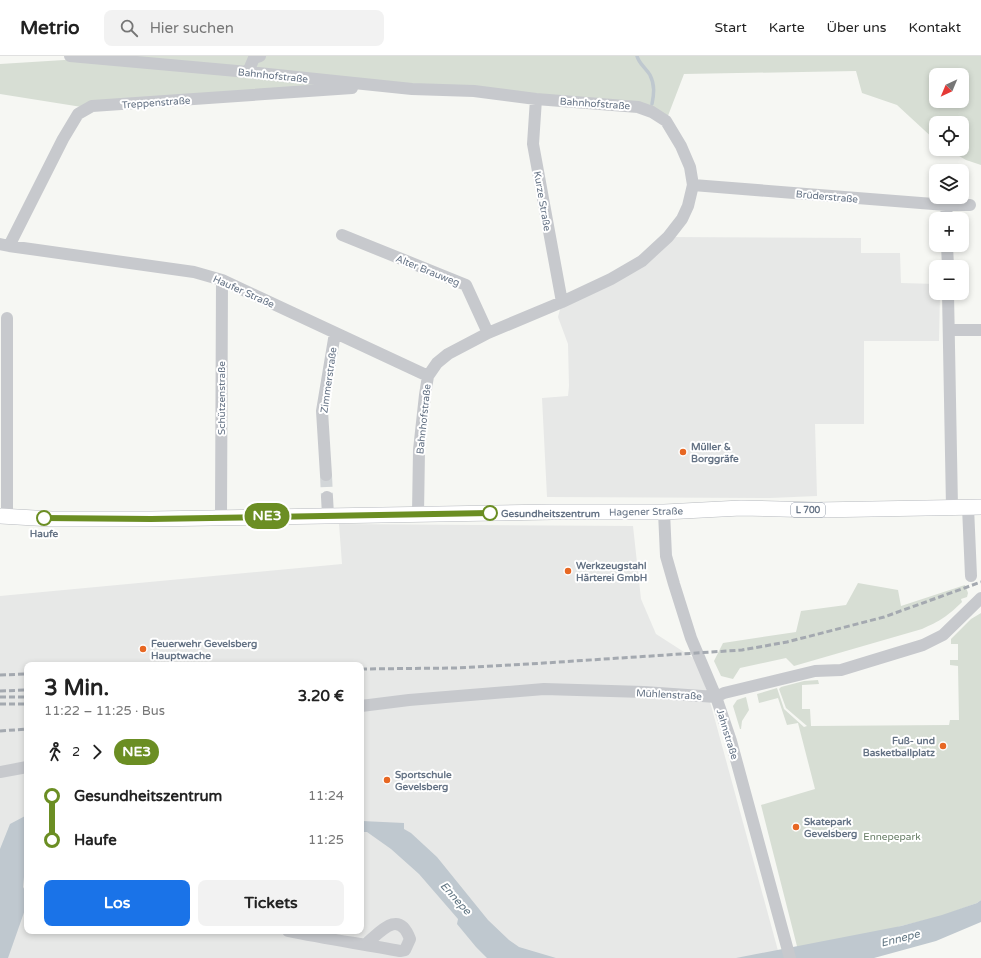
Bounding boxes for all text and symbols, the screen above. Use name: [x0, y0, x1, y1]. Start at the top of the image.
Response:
search box: [104, 10, 384, 46]
text: Metrio: [20, 17, 80, 39]
icon: search: [118, 17, 140, 39]
text: Hier suchen: [150, 19, 234, 37]
text: Start: [715, 19, 747, 36]
text: Karte: [769, 19, 805, 36]
text: Über uns: [827, 19, 887, 36]
text: Kontakt: [909, 19, 961, 36]
street label: Bahnhofstraße: [237, 66, 309, 86]
north arrow: [929, 68, 969, 108]
map controls: [929, 68, 969, 300]
street label: Treppenstraße: [121, 95, 191, 111]
street label: Bahnhofstraße: [559, 96, 631, 112]
button: locate: [929, 116, 969, 156]
button: layers: [929, 164, 969, 204]
street label: Kurze Straße: [531, 170, 553, 232]
street label: Brüderstraße: [795, 188, 859, 206]
button: +: [929, 212, 969, 252]
street label: Alter Brauweg: [394, 253, 461, 289]
button: −: [929, 260, 969, 300]
street label: Haufer Straße: [211, 273, 276, 311]
street label: Zimmerstraße: [318, 346, 340, 414]
street label: Schützenstraße: [216, 361, 228, 435]
street label: Bahnhofstraße: [414, 383, 434, 455]
place label: Müller & Borggräfe: [691, 441, 739, 465]
marker: Müller & Borggräfe: [678, 447, 688, 457]
line badge: NE3: [244, 503, 290, 529]
road number: L 700: [791, 503, 825, 517]
marker: Gesundheitszentrum: [482, 505, 498, 521]
street label: Hagener Straße: [609, 505, 684, 519]
text: NE3: [253, 507, 281, 524]
place label: Gesundheitszentrum: [501, 508, 600, 520]
marker: Haufe: [36, 510, 52, 526]
place label: Haufe: [30, 528, 59, 540]
place label: Werkzeugstahl Härterei GmbH: [576, 560, 647, 584]
marker: Werkzeugstahl Härterei GmbH: [563, 566, 573, 576]
place label: Feuerwehr Gevelsberg Hauptwache: [151, 638, 257, 662]
marker: Feuerwehr Gevelsberg Hauptwache: [138, 644, 148, 654]
text: 3 Min.: [44, 675, 109, 701]
text: 3.20 €: [298, 687, 344, 705]
street label: Mühlenstraße: [636, 687, 702, 703]
text: 11:22 – 11:25 · Bus: [44, 703, 165, 719]
street label: Jahnstraße: [714, 708, 741, 761]
place label: Fuß- und Basketballplatz: [863, 735, 935, 759]
icon: walk: [44, 741, 66, 763]
icon: forward: [86, 741, 108, 763]
marker: Fuß- und Basketballplatz: [938, 741, 948, 751]
text: NE3: [122, 743, 151, 760]
text: 2: [72, 744, 80, 760]
place label: Sportschule Gevelsberg: [395, 769, 452, 793]
marker: Sportschule Gevelsberg: [382, 775, 392, 785]
text: Gesundheitszentrum: [74, 787, 222, 805]
text: 11:24: [308, 788, 344, 804]
place label: Skatepark Gevelsberg: [804, 816, 857, 840]
marker: Skatepark Gevelsberg: [791, 822, 801, 832]
text: Haufe: [74, 831, 117, 849]
park label: Ennepepark: [863, 831, 921, 843]
text: 11:25: [308, 832, 344, 848]
water label: Ennepe: [438, 879, 474, 918]
button: Los: [44, 880, 190, 926]
button: Tickets: [198, 880, 344, 926]
water label: Ennepe: [879, 927, 922, 950]

